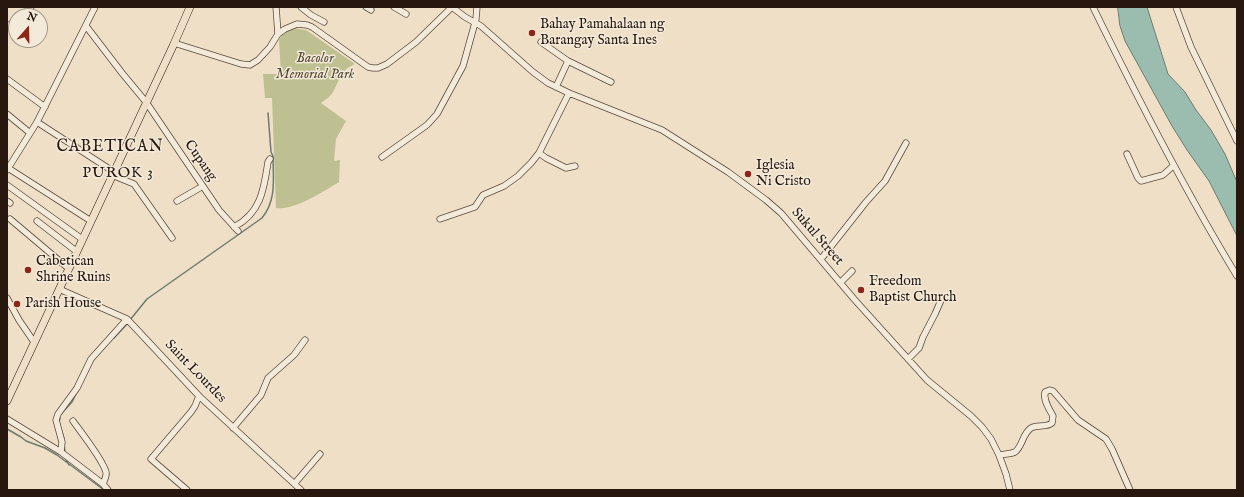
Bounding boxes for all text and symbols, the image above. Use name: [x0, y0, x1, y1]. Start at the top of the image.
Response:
north arrow: [8, 8, 48, 48]
text: N: [25, 9, 39, 26]
place label: Bahay Pamahalaan ng Barangay Santa Ines: [540, 17, 665, 50]
marker: Bahay Pamahalaan ng Barangay Santa Ines: [527, 28, 537, 38]
park label: Bacolor Memorial Park: [276, 51, 354, 84]
street label: Cupang: [180, 137, 220, 185]
district label: CABETICAN: [56, 138, 164, 158]
place label: Iglesia Ni Cristo: [756, 158, 811, 190]
district label: PUROK 3: [82, 165, 154, 183]
marker: Iglesia Ni Cristo: [743, 169, 753, 179]
street label: Sukul Street: [787, 205, 847, 269]
place label: Cabetican Shrine Ruins: [36, 254, 110, 286]
marker: Cabetican Shrine Ruins: [23, 265, 33, 275]
place label: Freedom Baptist Church: [869, 274, 956, 306]
marker: Freedom Baptist Church: [856, 285, 866, 295]
place label: Parish House: [25, 296, 101, 312]
marker: Parish House: [12, 299, 22, 309]
street label: Saint Lourdes: [161, 337, 229, 407]

